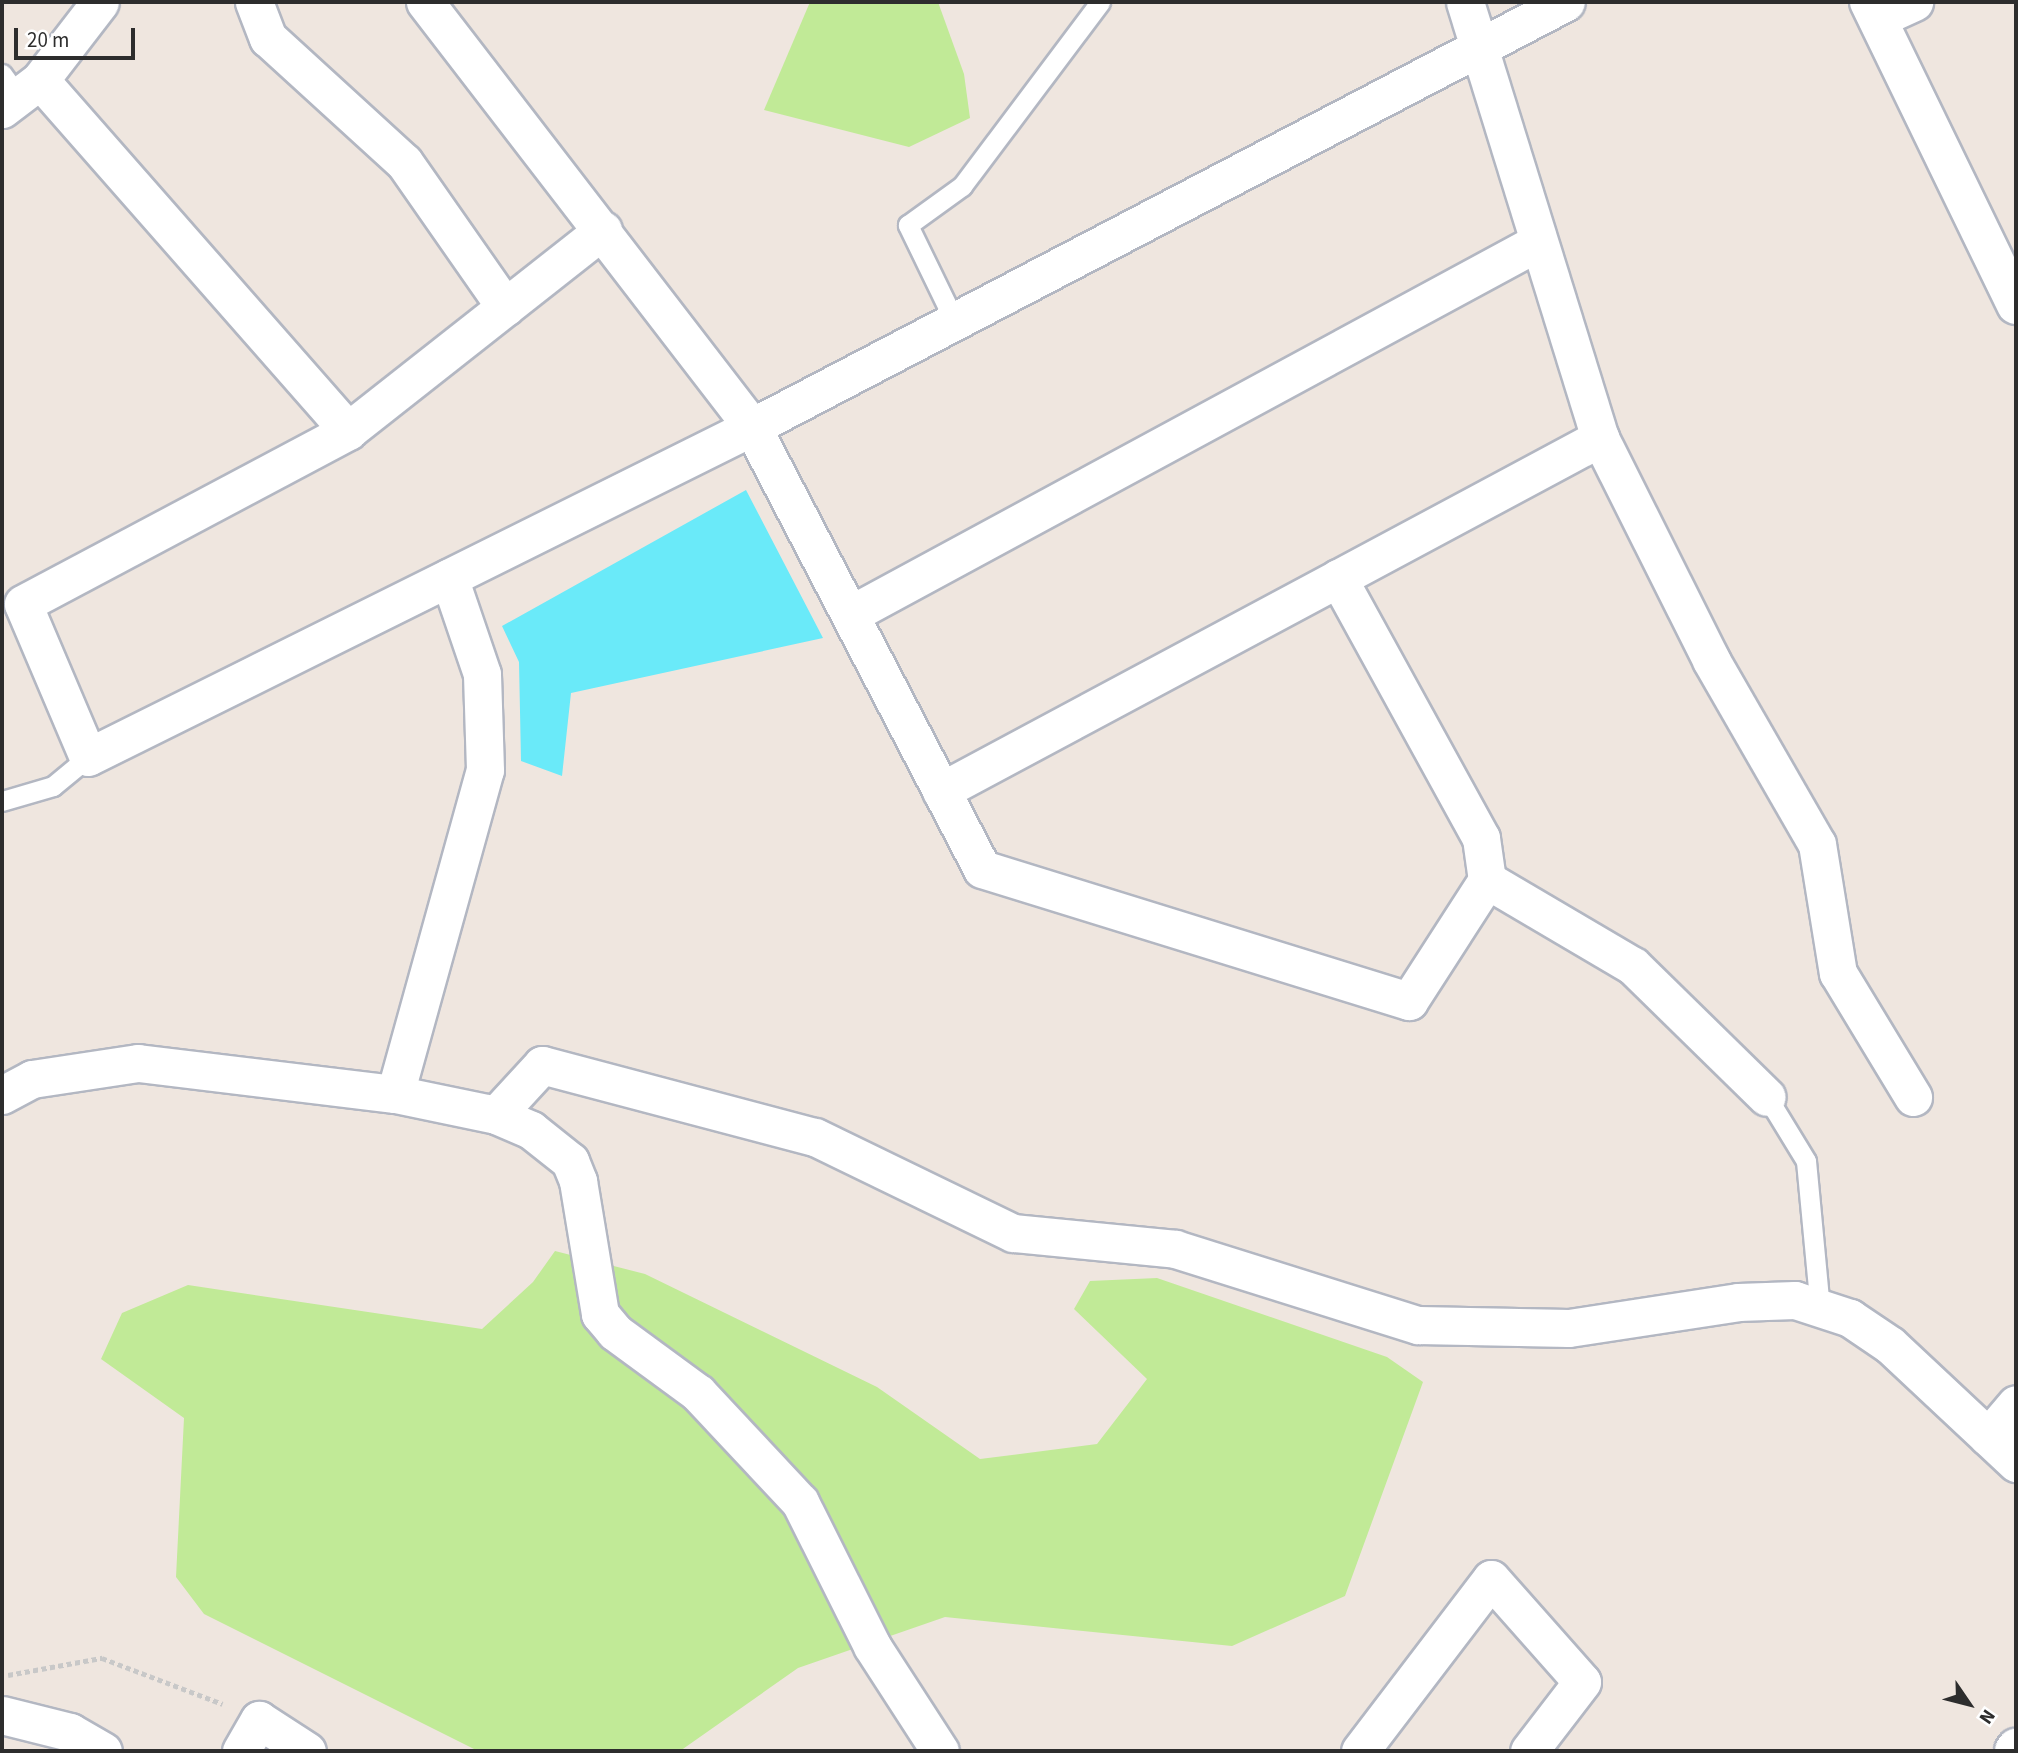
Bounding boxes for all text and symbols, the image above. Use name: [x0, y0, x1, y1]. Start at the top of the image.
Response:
scale bar: [18, 14, 138, 58]
text: 20 m: [27, 25, 69, 55]
north arrow: [1934, 1669, 2004, 1739]
text: N: [1972, 1703, 2001, 1729]

